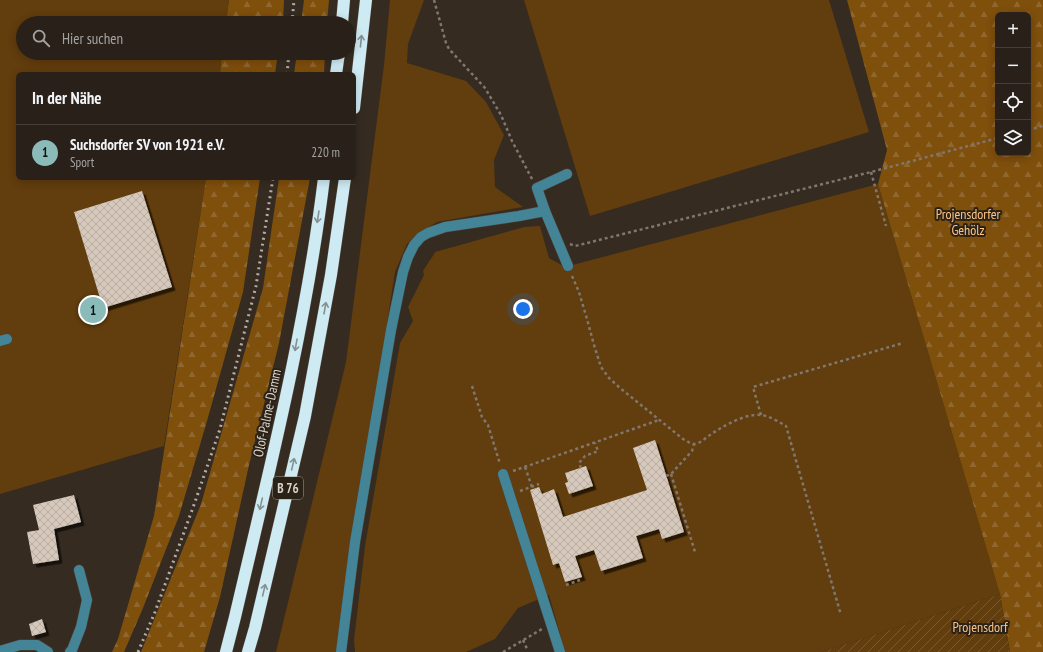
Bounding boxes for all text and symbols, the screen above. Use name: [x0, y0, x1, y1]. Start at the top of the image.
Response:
map controls: [995, 12, 1031, 156]
button: +: [995, 12, 1031, 48]
search box: [16, 16, 356, 60]
icon: search: [30, 27, 52, 49]
text: Hier suchen: [62, 29, 123, 48]
one-way arrow: [358, 35, 365, 48]
button: −: [995, 48, 1031, 84]
button: locate: [995, 84, 1031, 120]
text: In der Nähe: [32, 87, 102, 109]
button: layers: [995, 120, 1031, 156]
text: Suchsdorfer SV von 1921 e.V.: [70, 135, 225, 154]
text: 1: [42, 144, 48, 161]
text: 220 m: [311, 144, 340, 161]
text: Sport: [70, 154, 94, 171]
park label: Projensdorfer Gehölz: [936, 205, 1000, 239]
one-way arrow: [314, 210, 322, 223]
pin: 1: [80, 295, 106, 325]
your location: [513, 299, 533, 319]
one-way arrow: [321, 302, 329, 315]
one-way arrow: [292, 338, 300, 351]
street label: Olof-Palme-Damm: [249, 367, 285, 459]
one-way arrow: [290, 458, 298, 471]
road number: B 76: [273, 477, 303, 499]
one-way arrow: [257, 498, 265, 511]
one-way arrow: [260, 584, 268, 597]
park label: Projensdorf: [952, 618, 1008, 636]

